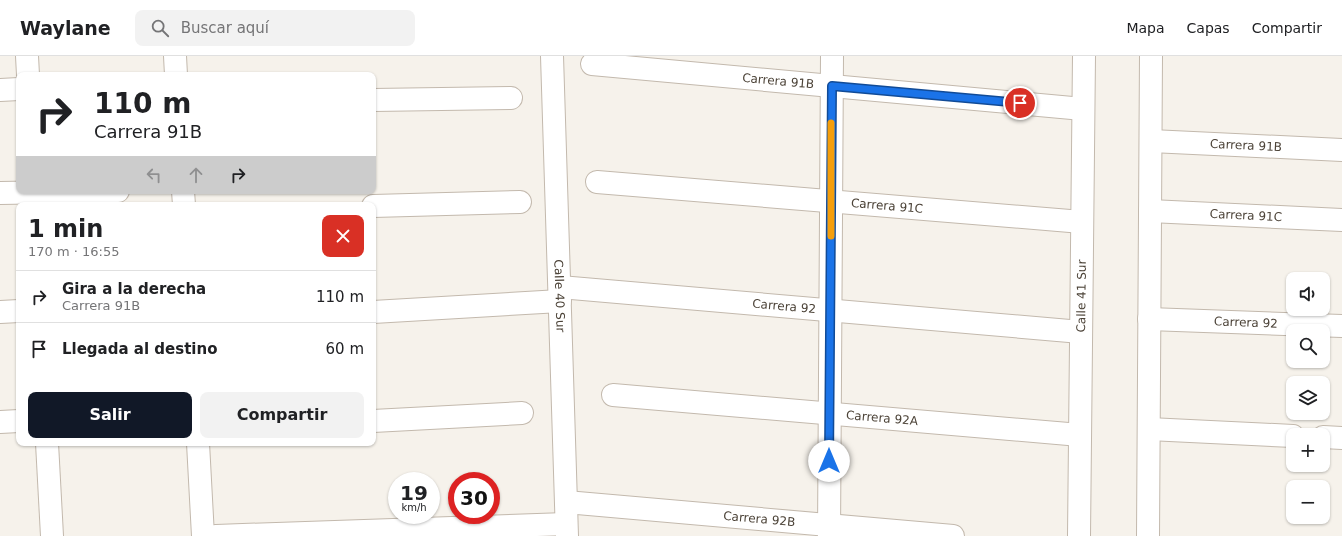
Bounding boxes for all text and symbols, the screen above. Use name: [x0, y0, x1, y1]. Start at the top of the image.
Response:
search box: [135, 10, 415, 46]
text: Waylane: [20, 17, 111, 39]
icon: search: [149, 17, 171, 39]
text: Buscar aquí: [181, 19, 269, 37]
text: Mapa: [1126, 20, 1165, 36]
text: Capas: [1187, 20, 1230, 36]
text: Compartir: [1252, 20, 1322, 36]
street label: Carrera 91B: [742, 71, 815, 91]
pin: [1003, 86, 1037, 120]
text: 110 m: [94, 87, 191, 120]
icon: right: [28, 88, 80, 140]
icon: arrive: [1009, 92, 1031, 114]
text: Carrera 91B: [94, 121, 202, 142]
street label: Carrera 91B: [1210, 137, 1282, 154]
icon: left: [143, 164, 165, 186]
icon: ahead: [185, 164, 207, 186]
icon: right: [227, 164, 249, 186]
street label: Carrera 91C: [850, 196, 924, 216]
street label: Carrera 91C: [1209, 207, 1282, 224]
text: 1 min: [28, 215, 103, 243]
button: close: [322, 215, 364, 257]
text: 170 m · 16:55: [28, 244, 119, 259]
street label: Calle 40 Sur: [551, 259, 568, 333]
street label: Calle 41 Sur: [1074, 259, 1089, 333]
map controls: [1286, 272, 1330, 524]
button: sound: [1286, 272, 1330, 316]
text: Gira a la derecha: [62, 280, 206, 298]
icon: right: [28, 286, 50, 308]
text: 110 m: [316, 288, 364, 306]
street label: Carrera 92: [752, 297, 817, 316]
text: Carrera 91B: [62, 298, 140, 313]
street label: Carrera 92: [1214, 314, 1278, 331]
button: search: [1286, 324, 1330, 368]
icon: arrive: [28, 338, 50, 360]
text: Llegada al destino: [62, 340, 217, 358]
text: 60 m: [326, 340, 364, 358]
button: layers: [1286, 376, 1330, 420]
button: Salir: [28, 392, 192, 438]
button: Compartir: [200, 392, 364, 438]
street label: Carrera 92A: [845, 408, 919, 428]
button: +: [1286, 428, 1330, 472]
position arrow: [808, 440, 850, 482]
speed limit sign: 30: [448, 472, 500, 524]
button: −: [1286, 480, 1330, 524]
text: 19: [400, 481, 428, 505]
text: km/h: [401, 502, 427, 513]
street label: Carrera 92B: [723, 509, 796, 529]

